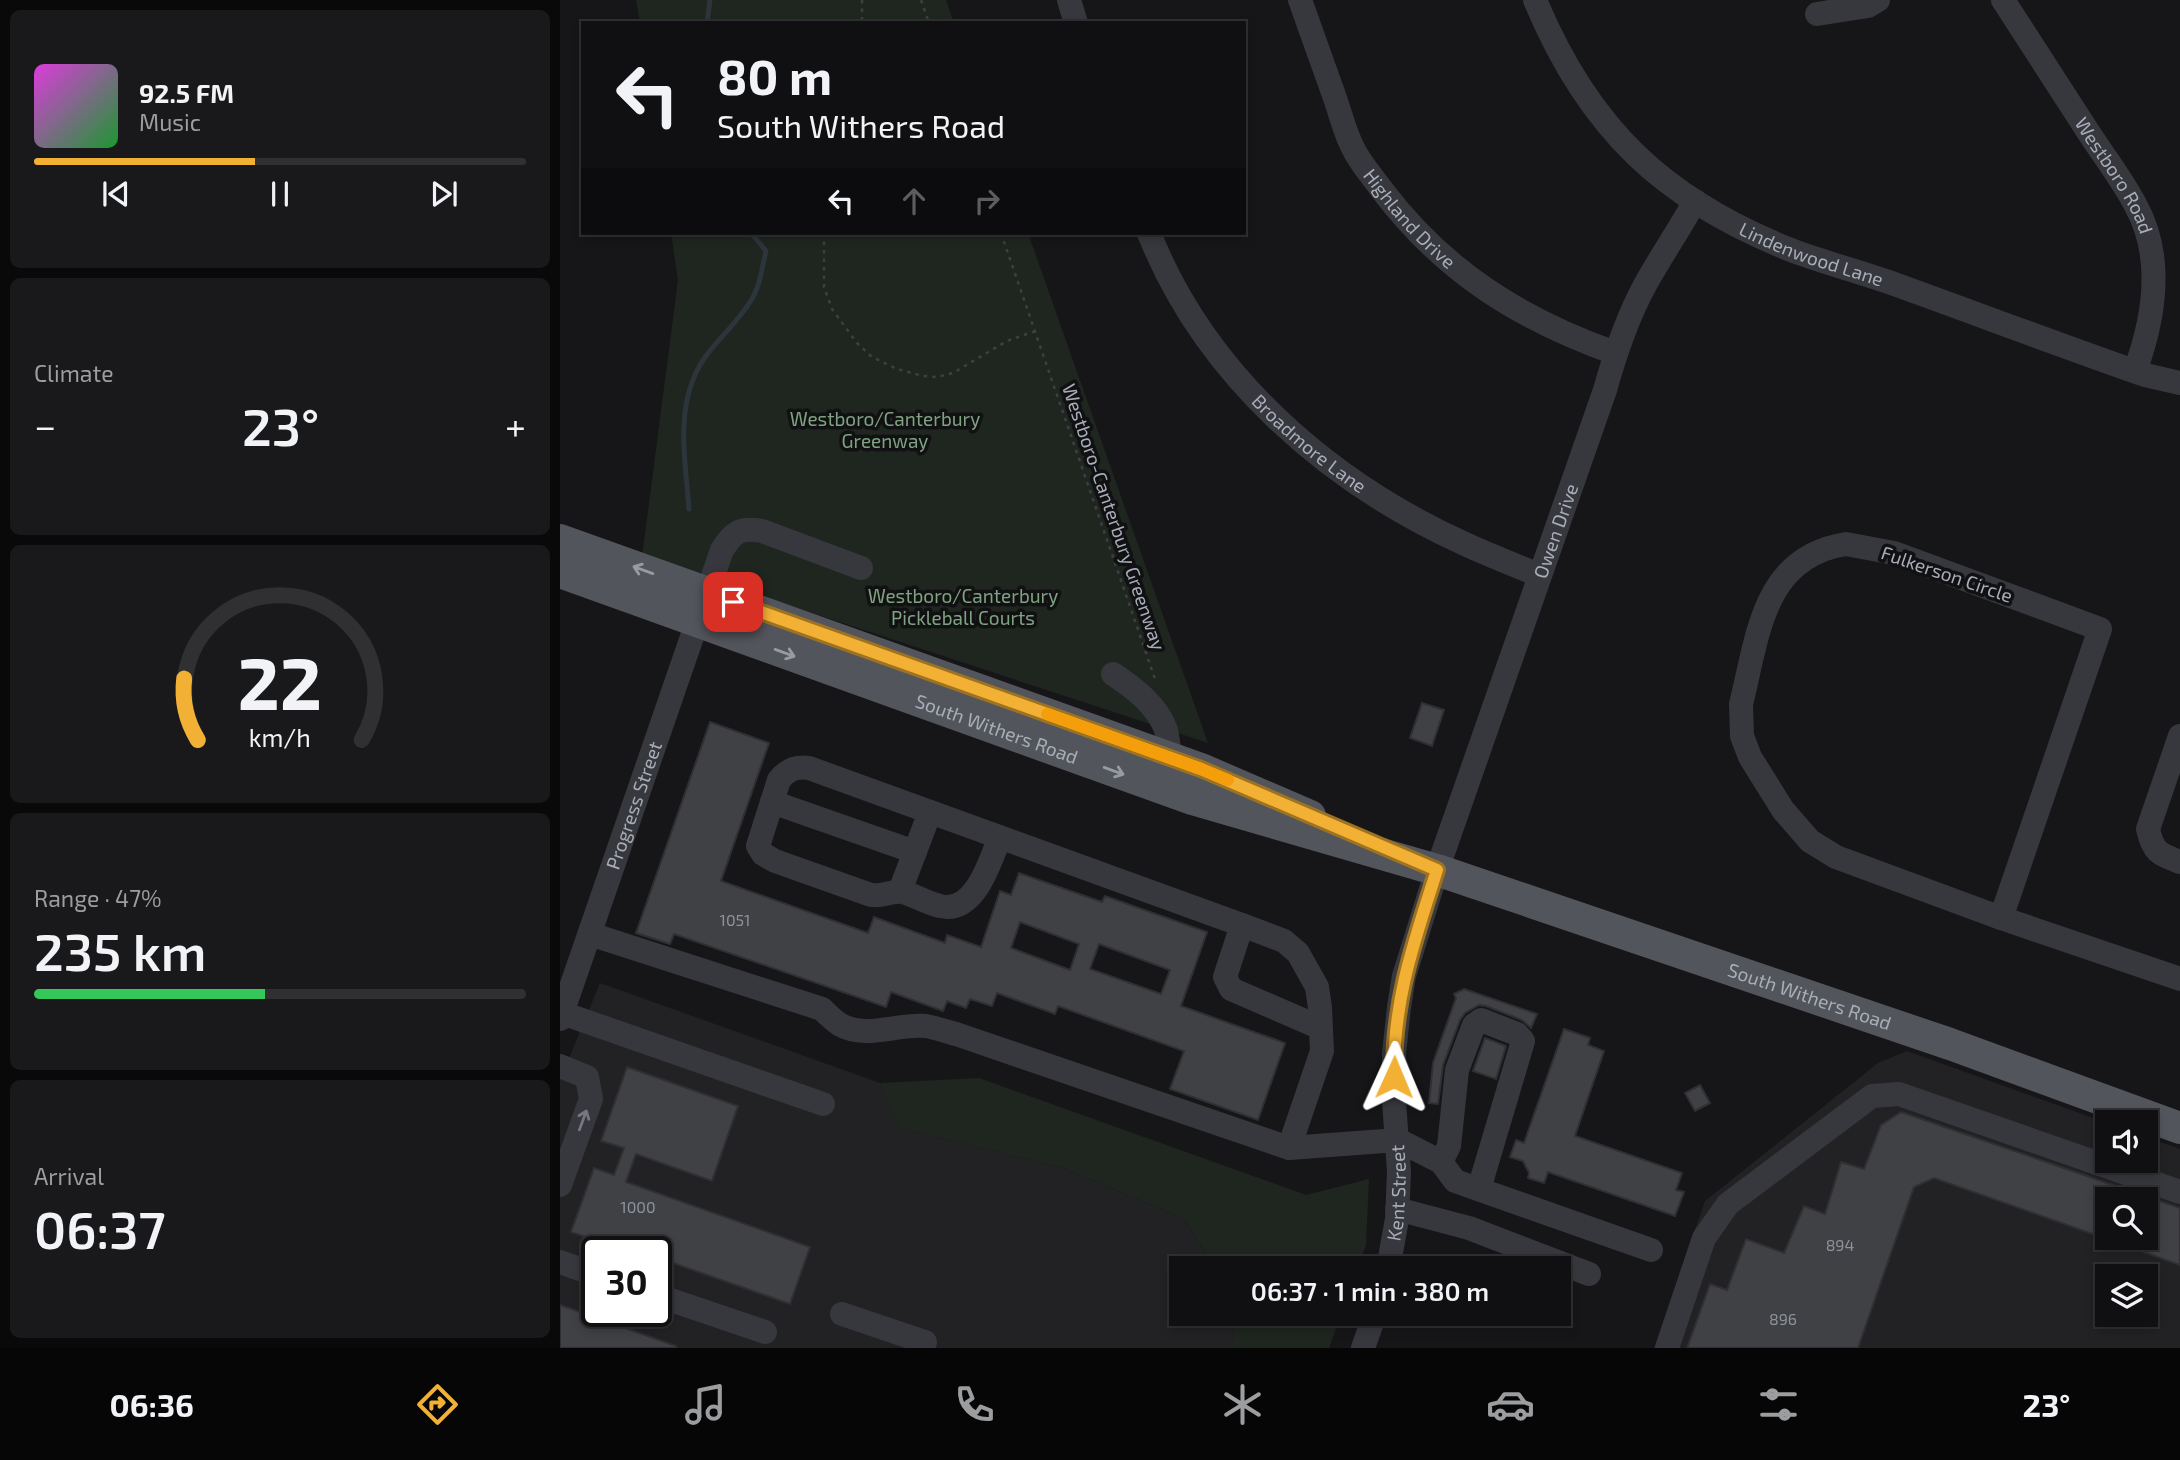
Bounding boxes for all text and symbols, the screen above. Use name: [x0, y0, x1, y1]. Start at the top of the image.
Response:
text: 80 m: [717, 46, 832, 105]
icon: left: [602, 49, 693, 140]
text: 92.5 FM: [139, 77, 234, 108]
text: South Withers Road: [717, 106, 1005, 144]
text: Music: [139, 108, 201, 136]
street label: Westboro Road: [2071, 112, 2159, 236]
street label: Highland Drive: [1359, 164, 1461, 273]
icon: previous: [97, 175, 135, 213]
icon: pause: [261, 175, 299, 213]
icon: next: [425, 175, 463, 213]
icon: left: [822, 182, 860, 220]
icon: ahead: [895, 182, 933, 220]
icon: right: [968, 182, 1006, 220]
street label: Lindenwood Lane: [1736, 217, 1887, 290]
text: Climate: [34, 359, 114, 387]
street label: Westboro-Canterbury Greenway: [1058, 381, 1171, 653]
street label: Broadmore Lane: [1248, 389, 1371, 497]
text: 23°: [242, 394, 319, 456]
text: −: [34, 402, 56, 448]
text: +: [505, 402, 526, 448]
park label: Westboro/Canterbury Greenway: [790, 407, 980, 452]
street label: Owen Drive: [1528, 480, 1582, 581]
street label: Fulkerson Circle: [1878, 540, 2016, 607]
one-way arrow: [633, 563, 655, 575]
pin: [703, 572, 763, 632]
icon: arrive: [714, 583, 752, 621]
park label: Westboro/Canterbury Pickleball Courts: [868, 584, 1058, 629]
text: 22: [238, 637, 322, 725]
one-way arrow: [773, 648, 795, 660]
street label: South Withers Road: [912, 689, 1081, 768]
text: km/h: [249, 722, 311, 752]
street label: Progress Street: [601, 738, 666, 872]
one-way arrow: [1103, 766, 1125, 778]
text: Range · 47%: [34, 884, 161, 912]
house number: 1051: [720, 910, 750, 929]
text: 235 km: [34, 919, 206, 981]
street label: South Withers Road: [1725, 958, 1894, 1034]
position arrow: [1357, 1040, 1431, 1114]
one-way arrow: [578, 1110, 591, 1132]
map controls: [2095, 1110, 2158, 1327]
button: sound: [2095, 1110, 2158, 1173]
street label: Kent Street: [1381, 1144, 1410, 1243]
text: Arrival: [34, 1162, 104, 1190]
button: search: [2095, 1187, 2158, 1250]
text: 06:37: [34, 1197, 166, 1259]
house number: 1000: [620, 1197, 656, 1216]
house number: 894: [1826, 1235, 1855, 1254]
speed limit sign: 30: [581, 1236, 672, 1327]
button: layers: [2095, 1264, 2158, 1327]
text: 06:37 · 1 min · 380 m: [1251, 1275, 1489, 1306]
house number: 896: [1769, 1309, 1797, 1328]
icon: directions: [413, 1380, 462, 1429]
icon: music: [681, 1380, 730, 1429]
icon: phone: [950, 1380, 999, 1429]
icon: climate: [1218, 1380, 1267, 1429]
icon: car: [1486, 1380, 1535, 1429]
icon: filters: [1754, 1380, 1803, 1429]
text: 06:36: [110, 1385, 194, 1423]
text: 23°: [2023, 1385, 2070, 1423]

